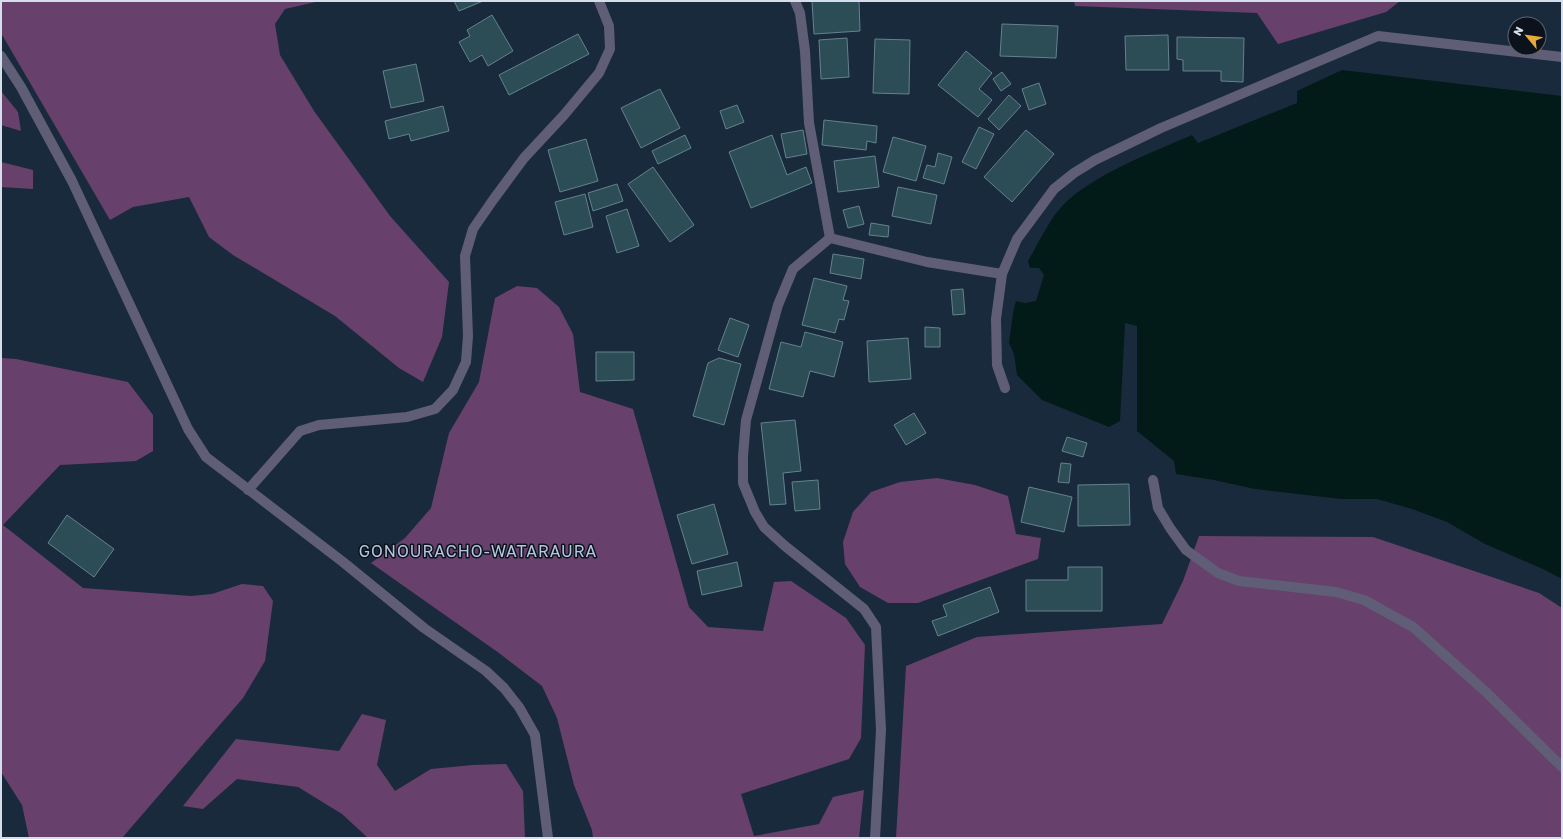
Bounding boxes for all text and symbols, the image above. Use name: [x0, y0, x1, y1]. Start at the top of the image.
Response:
north arrow: [1507, 16, 1547, 56]
text: N: [1510, 24, 1526, 38]
district label: GONOURACHO-WATARAURA: [359, 541, 597, 561]

